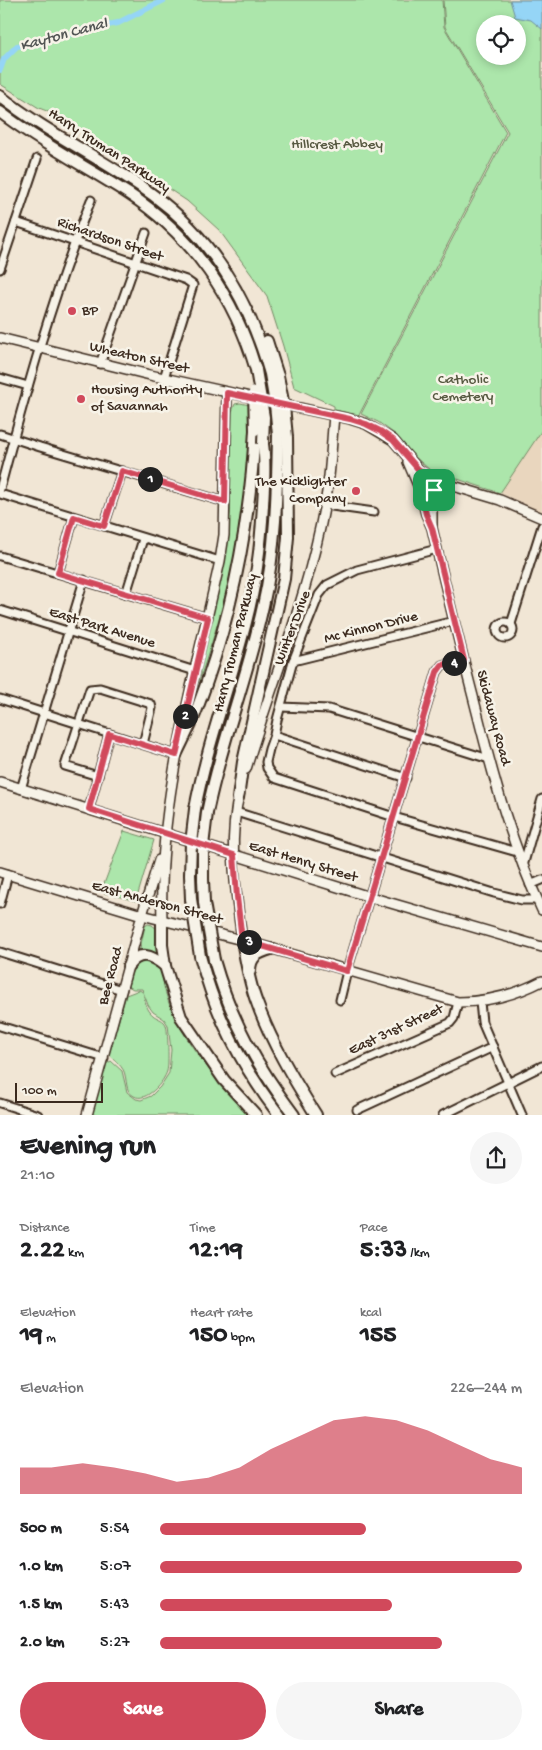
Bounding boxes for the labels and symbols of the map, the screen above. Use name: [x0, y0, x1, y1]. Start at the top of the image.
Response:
water label: Kayton Canal: [18, 15, 111, 57]
street label: Harry Truman Parkway: [44, 105, 174, 198]
park label: Hillcrest Abbey: [291, 136, 383, 154]
street label: Richardson Street: [55, 213, 167, 267]
place label: BP: [81, 302, 99, 320]
marker: BP: [66, 305, 78, 317]
street label: Wheaton Street: [88, 338, 192, 379]
park label: Catholic Cemetery: [433, 371, 494, 406]
place label: Housing Authority of Savannah: [91, 381, 203, 416]
marker: Housing Authority of Savannah: [75, 393, 87, 405]
pin: 1: [138, 466, 162, 492]
pin: [413, 469, 455, 511]
place label: The Kicklighter Company: [254, 473, 348, 508]
marker: The Kicklighter Company: [350, 485, 362, 497]
street label: Harry Truman Parkway: [210, 571, 262, 714]
street label: Winter Drive: [271, 588, 316, 668]
street label: East Park Avenue: [47, 603, 158, 653]
street label: Mc Kinnon Drive: [322, 608, 420, 648]
pin: 4: [442, 650, 466, 676]
street label: Skidaway Road: [472, 668, 515, 769]
pin: 2: [172, 704, 198, 728]
street label: East Henry Street: [247, 837, 361, 888]
street label: East Anderson Street: [90, 877, 226, 930]
pin: 3: [236, 930, 262, 954]
street label: Bee Road: [94, 944, 128, 1008]
street label: East 31st Street: [346, 1000, 448, 1060]
scale bar: [15, 1080, 102, 1103]

